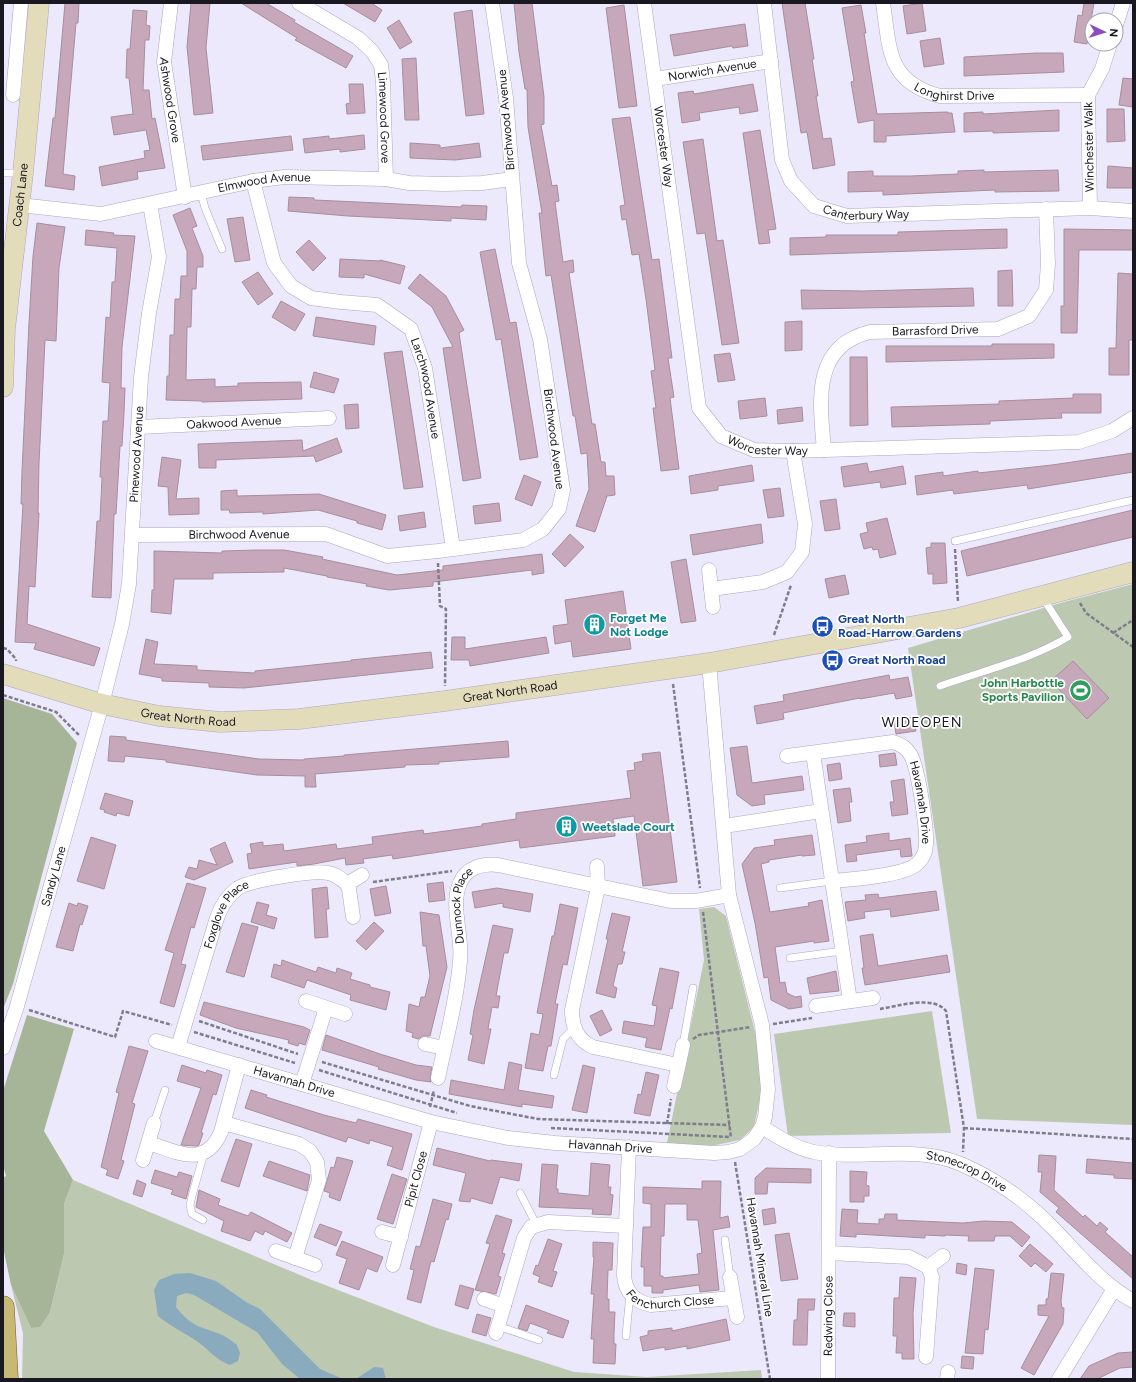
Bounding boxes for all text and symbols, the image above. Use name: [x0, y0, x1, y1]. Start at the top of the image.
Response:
north arrow: [1084, 12, 1124, 52]
text: N: [1107, 28, 1120, 37]
street label: Norwich Avenue: [667, 56, 758, 84]
street label: Ashwood Grove: [157, 57, 184, 144]
street label: Birchwood Avenue: [495, 69, 517, 171]
street label: Limewood Grove: [375, 71, 393, 164]
street label: Longhirst Drive: [911, 80, 995, 103]
street label: Winchester Walk: [1081, 102, 1097, 192]
street label: Worcester Way: [651, 105, 676, 189]
street label: Coach Lane: [10, 162, 31, 227]
street label: Elmwood Avenue: [216, 170, 311, 195]
street label: Canterbury Way: [821, 202, 910, 223]
street label: Barrasford Drive: [892, 322, 979, 338]
street label: Larchwood Avenue: [408, 336, 443, 440]
street label: Birchwood Avenue: [541, 388, 567, 490]
street label: Pinewood Avenue: [127, 405, 146, 503]
street label: Oakwood Avenue: [186, 413, 282, 432]
street label: Worcester Way: [725, 433, 809, 458]
street label: Birchwood Avenue: [188, 527, 290, 542]
place label: Forget Me Not Lodge: [610, 611, 669, 639]
building icon: Forget Me Not Lodge: [581, 612, 607, 638]
place label: Great North Road-Harrow Gardens: [838, 612, 962, 640]
bus stop icon: Great North Road-Harrow Gardens: [810, 613, 836, 639]
bus stop icon: Great North Road: [819, 647, 845, 673]
place label: Great North Road: [848, 653, 946, 667]
place label: John Harbottle Sports Pavilion: [981, 676, 1064, 704]
sports icon: John Harbottle Sports Pavilion: [1067, 677, 1093, 703]
street label: Great North Road: [462, 678, 558, 705]
street label: Great North Road: [139, 705, 236, 729]
district label: WIDEOPEN: [881, 714, 963, 731]
street label: Havannah Drive: [907, 759, 933, 844]
building icon: Weetslade Court: [553, 814, 579, 840]
place label: Weetslade Court: [582, 820, 675, 834]
street label: Sandy Lane: [38, 844, 69, 908]
street label: Dunnock Place: [449, 864, 476, 945]
street label: Foxglove Place: [201, 877, 251, 950]
street label: Havannah Drive: [252, 1063, 337, 1100]
street label: Havannah Drive: [568, 1137, 653, 1156]
street label: Stonecrop Drive: [925, 1148, 1010, 1195]
street label: Pipit Close: [402, 1149, 430, 1209]
street label: Havannah Mineral Line: [744, 1196, 776, 1318]
street label: Redwing Close: [821, 1275, 835, 1356]
street label: Fenchurch Close: [623, 1287, 715, 1312]

